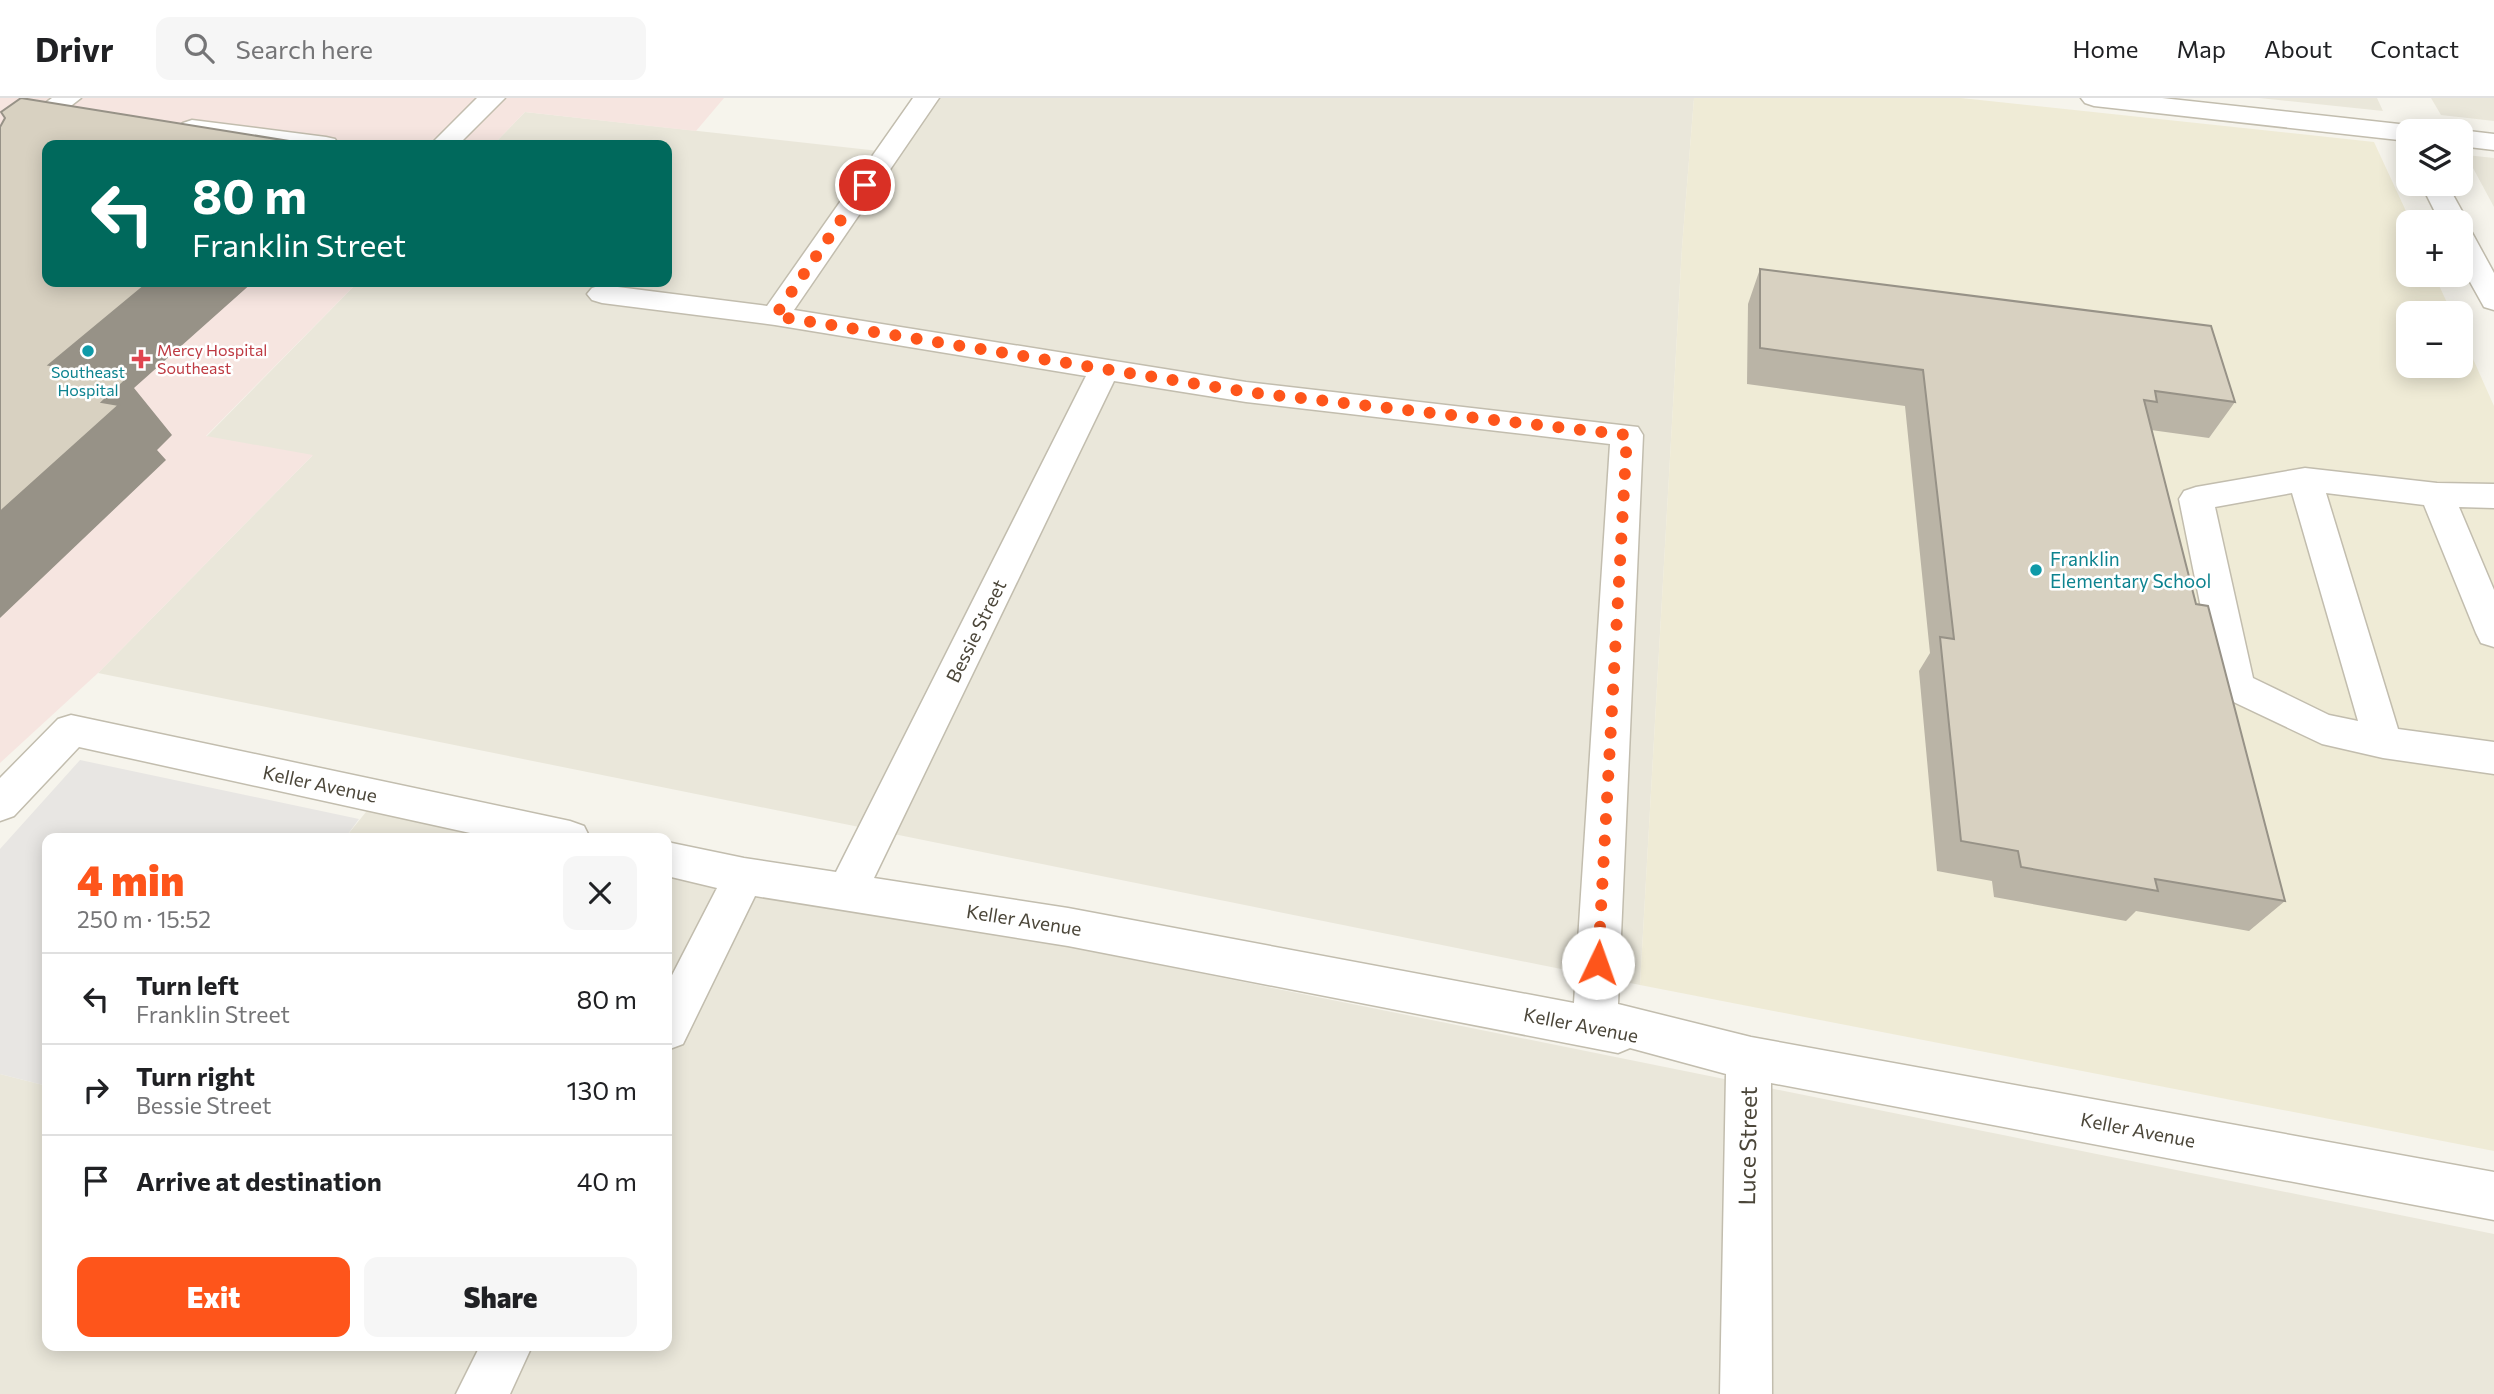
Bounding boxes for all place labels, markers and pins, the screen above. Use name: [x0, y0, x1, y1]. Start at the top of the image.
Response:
pin: [835, 155, 895, 215]
place label: Mercy Hospital Southeast: [157, 340, 267, 377]
marker: Southeast Hospital: [80, 343, 96, 359]
marker: Mercy Hospital Southeast: [131, 349, 151, 369]
place label: Southeast Hospital: [51, 362, 126, 399]
place label: Franklin Elementary School: [2050, 547, 2211, 592]
marker: Franklin Elementary School: [2028, 562, 2044, 578]

